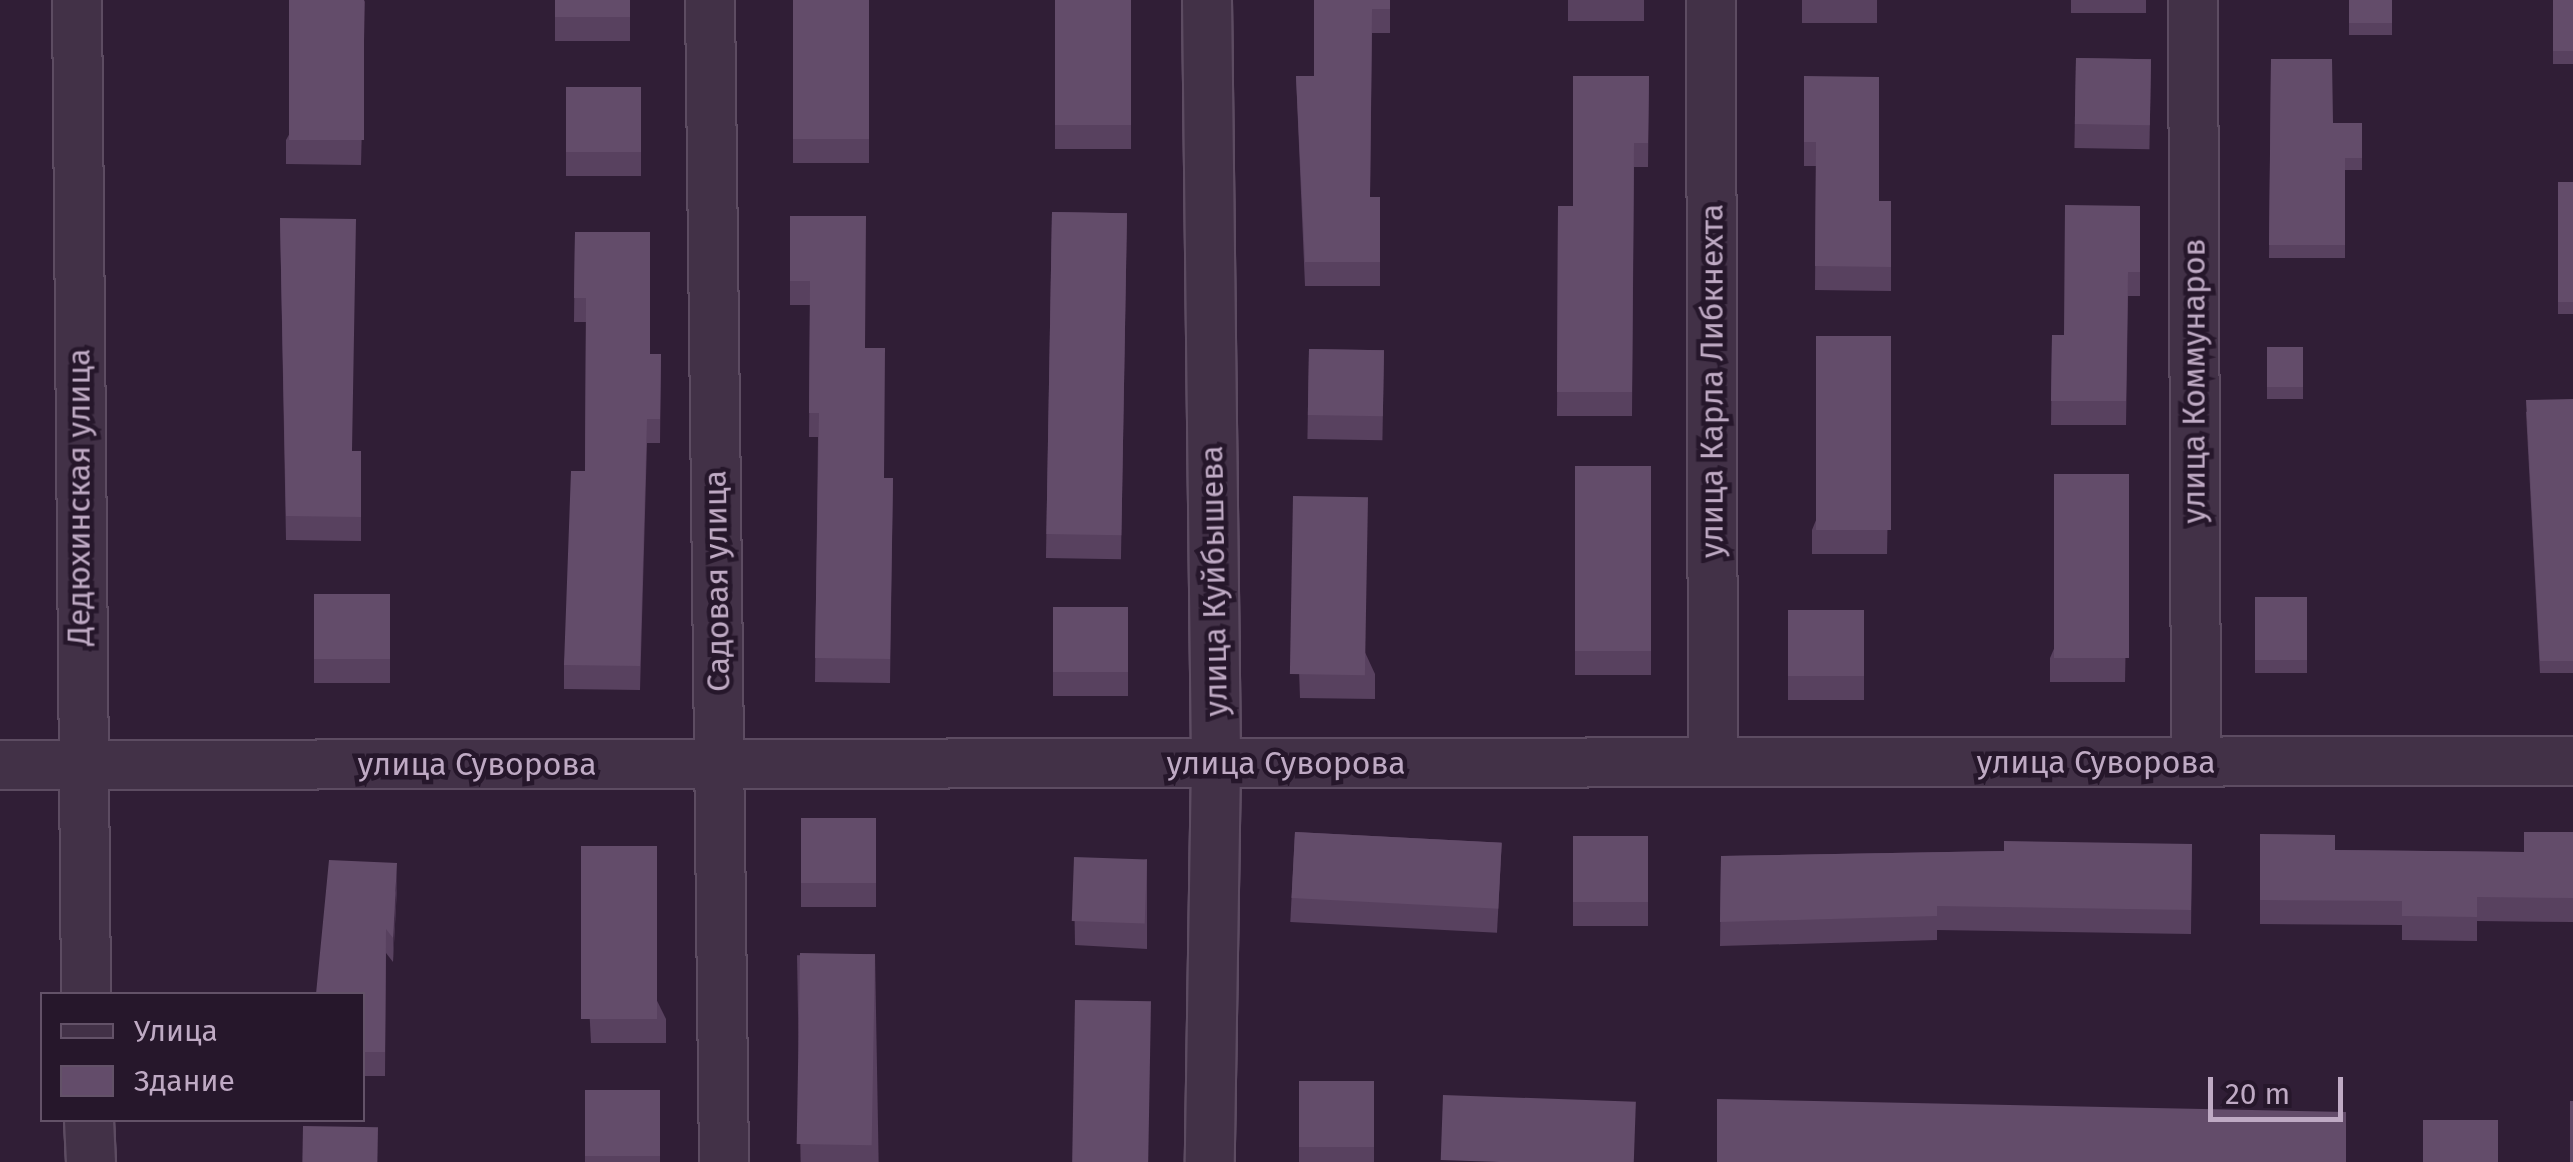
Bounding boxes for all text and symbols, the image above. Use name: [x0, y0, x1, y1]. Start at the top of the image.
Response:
street label: улица Карла Либкнехта: [1693, 204, 1731, 558]
street label: улица Коммунаров: [2175, 238, 2213, 524]
street label: Дедюхинская улица: [60, 348, 98, 646]
street label: улица Куйбышева: [1192, 445, 1236, 717]
street label: Садовая улица: [696, 470, 738, 692]
street label: улица Суворова: [1976, 743, 2216, 781]
street label: улица Суворова: [1166, 744, 1406, 782]
street label: улица Суворова: [357, 745, 597, 783]
legend: [40, 992, 365, 1122]
text: Улица: [134, 1013, 218, 1049]
scale bar: [2213, 1057, 2348, 1119]
text: Здание: [134, 1063, 235, 1099]
text: 20 m: [2225, 1076, 2290, 1112]

